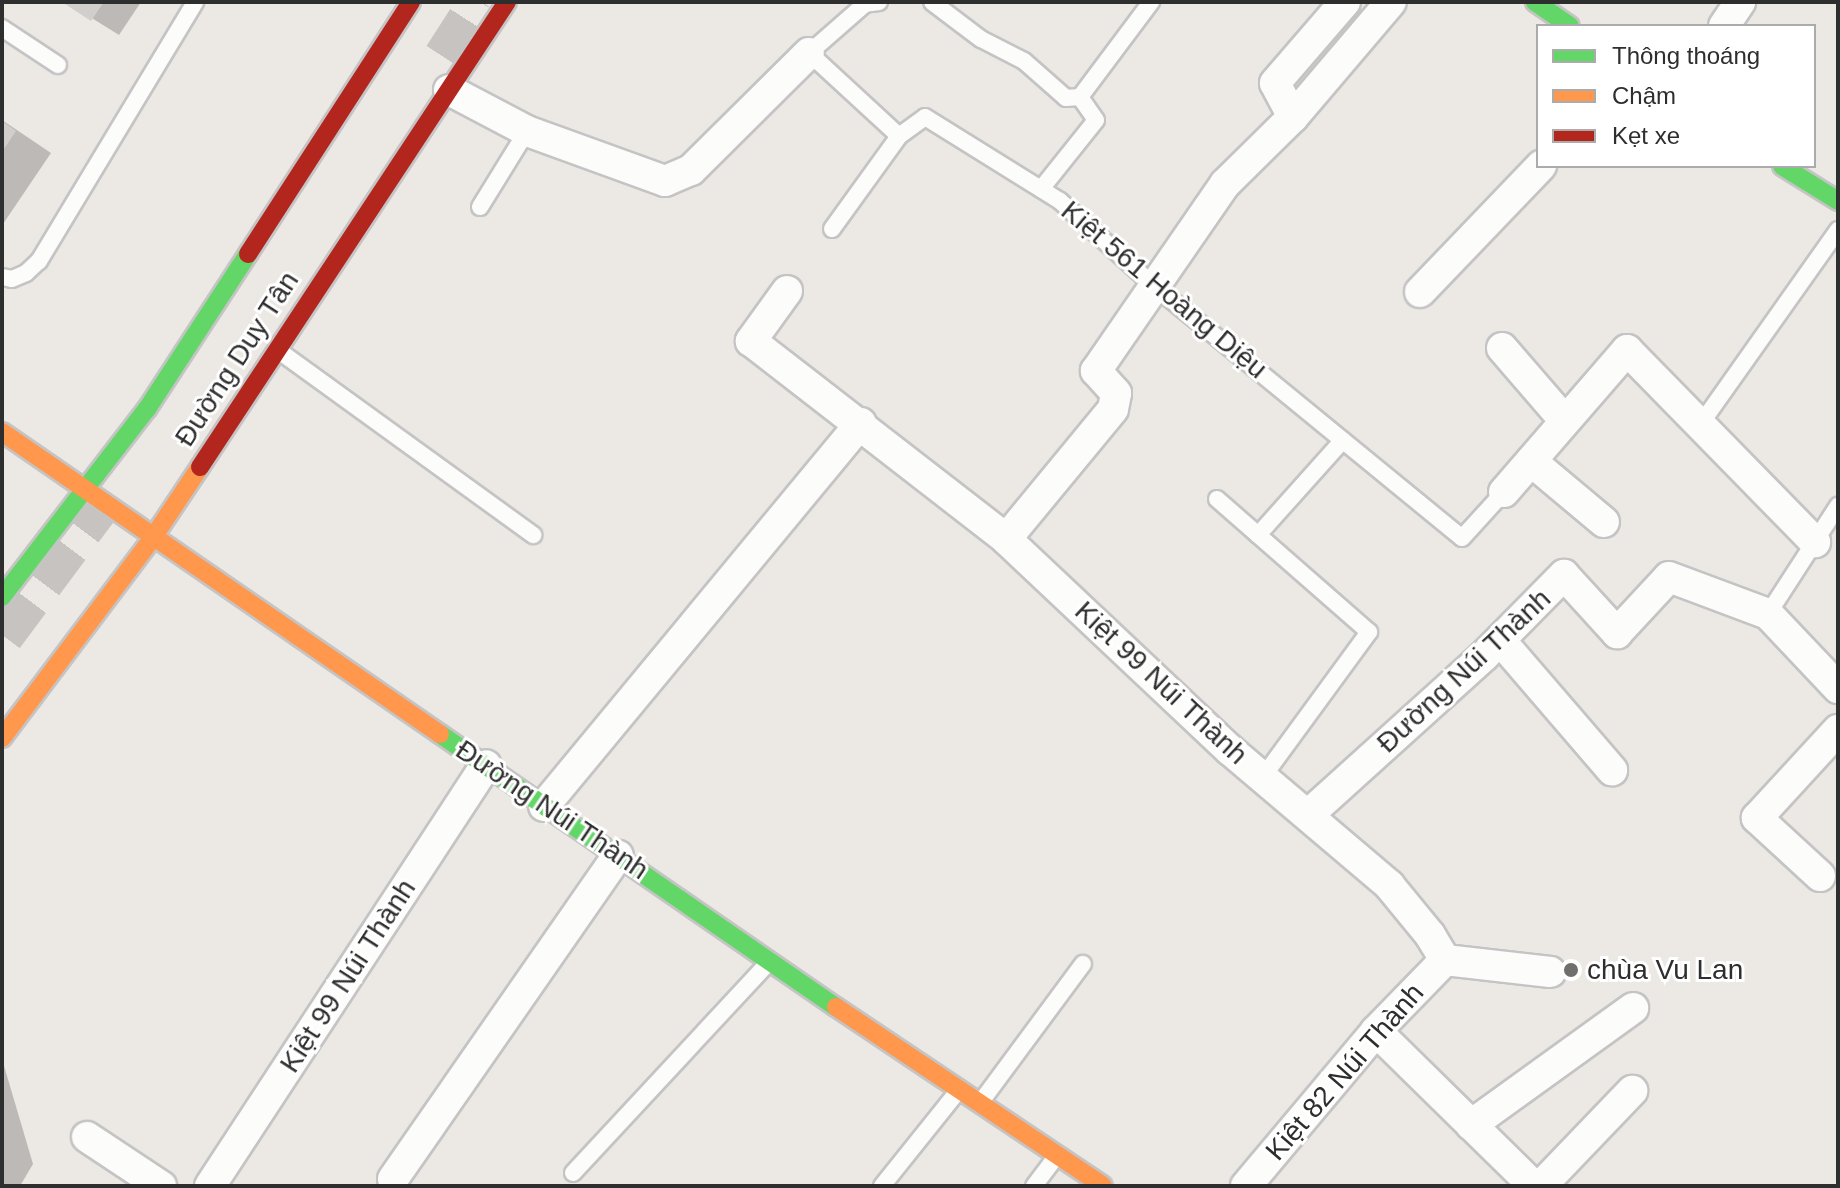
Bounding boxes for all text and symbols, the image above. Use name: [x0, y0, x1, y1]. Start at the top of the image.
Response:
legend: [1536, 24, 1816, 168]
text: Thông thoáng: [1612, 42, 1760, 69]
text: Chậm: [1612, 82, 1676, 109]
text: Kẹt xe: [1612, 122, 1680, 149]
street label: Kiệt 561 Hoàng Diệu: [1054, 194, 1274, 386]
street label: Đường Duy Tân: [168, 265, 306, 453]
street label: Đường Núi Thành: [1370, 582, 1558, 760]
street label: Kiệt 99 Núi Thành: [1068, 594, 1254, 772]
street label: Đường Núi Thành: [449, 733, 655, 887]
street label: Kiệt 99 Núi Thành: [273, 873, 423, 1079]
place label: chùa Vu Lan: [1587, 953, 1743, 987]
marker: chùa Vu Lan: [1562, 961, 1580, 979]
street label: Kiệt 82 Núi Thành: [1259, 976, 1431, 1168]

